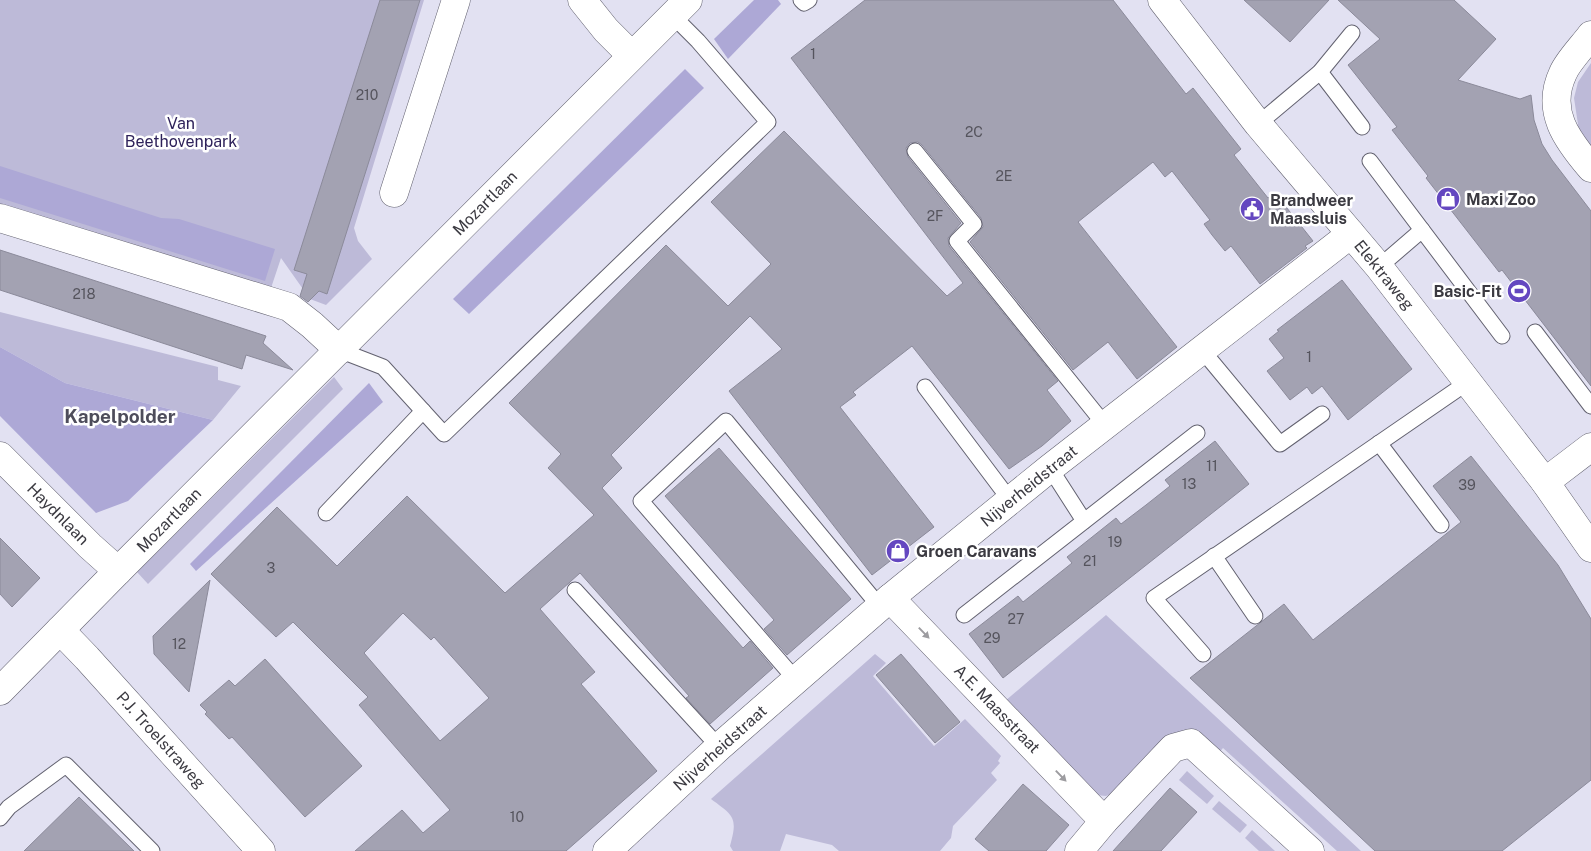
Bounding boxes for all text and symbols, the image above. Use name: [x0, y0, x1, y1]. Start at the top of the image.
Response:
house number: 1: [810, 46, 816, 62]
house number: 210: [356, 87, 378, 103]
park label: Van Beethovenpark: [125, 114, 237, 151]
house number: 2C: [965, 124, 983, 140]
street label: Mozartlaan: [449, 167, 521, 239]
house number: 2E: [995, 168, 1013, 184]
shop icon: Maxi Zoo: [1435, 186, 1461, 212]
place label: Maxi Zoo: [1466, 190, 1536, 209]
place label: Brandweer Maassluis: [1270, 191, 1353, 228]
public building icon: Brandweer Maassluis: [1239, 196, 1265, 222]
house number: 2F: [927, 208, 943, 224]
street label: Elektraweg: [1350, 236, 1418, 314]
sports icon: Basic-Fit: [1506, 278, 1532, 304]
place label: Basic-Fit: [1433, 282, 1502, 301]
house number: 218: [72, 286, 96, 302]
house number: 1: [1306, 349, 1312, 365]
district label: Kapelpolder: [64, 405, 176, 427]
street label: Nijverheidstraat: [977, 441, 1081, 531]
house number: 11: [1206, 458, 1218, 474]
house number: 13: [1182, 476, 1196, 492]
house number: 39: [1458, 477, 1476, 493]
street label: Haydnlaan: [23, 479, 93, 549]
street label: Mozartlaan: [133, 484, 205, 556]
house number: 19: [1108, 534, 1122, 550]
shop icon: Groen Caravans: [885, 538, 911, 564]
place label: Groen Caravans: [916, 542, 1037, 561]
house number: 21: [1083, 553, 1097, 569]
house number: 3: [267, 560, 276, 576]
house number: 27: [1008, 611, 1024, 627]
one-way arrow: [918, 627, 930, 639]
house number: 29: [983, 630, 1001, 646]
house number: 12: [172, 636, 186, 652]
street label: A.E. Maasstraat: [950, 661, 1044, 757]
street label: P.J. Troelstraweg: [113, 688, 209, 792]
street label: Nijverheidstraat: [669, 701, 771, 795]
one-way arrow: [1055, 769, 1067, 781]
house number: 10: [510, 809, 524, 825]

